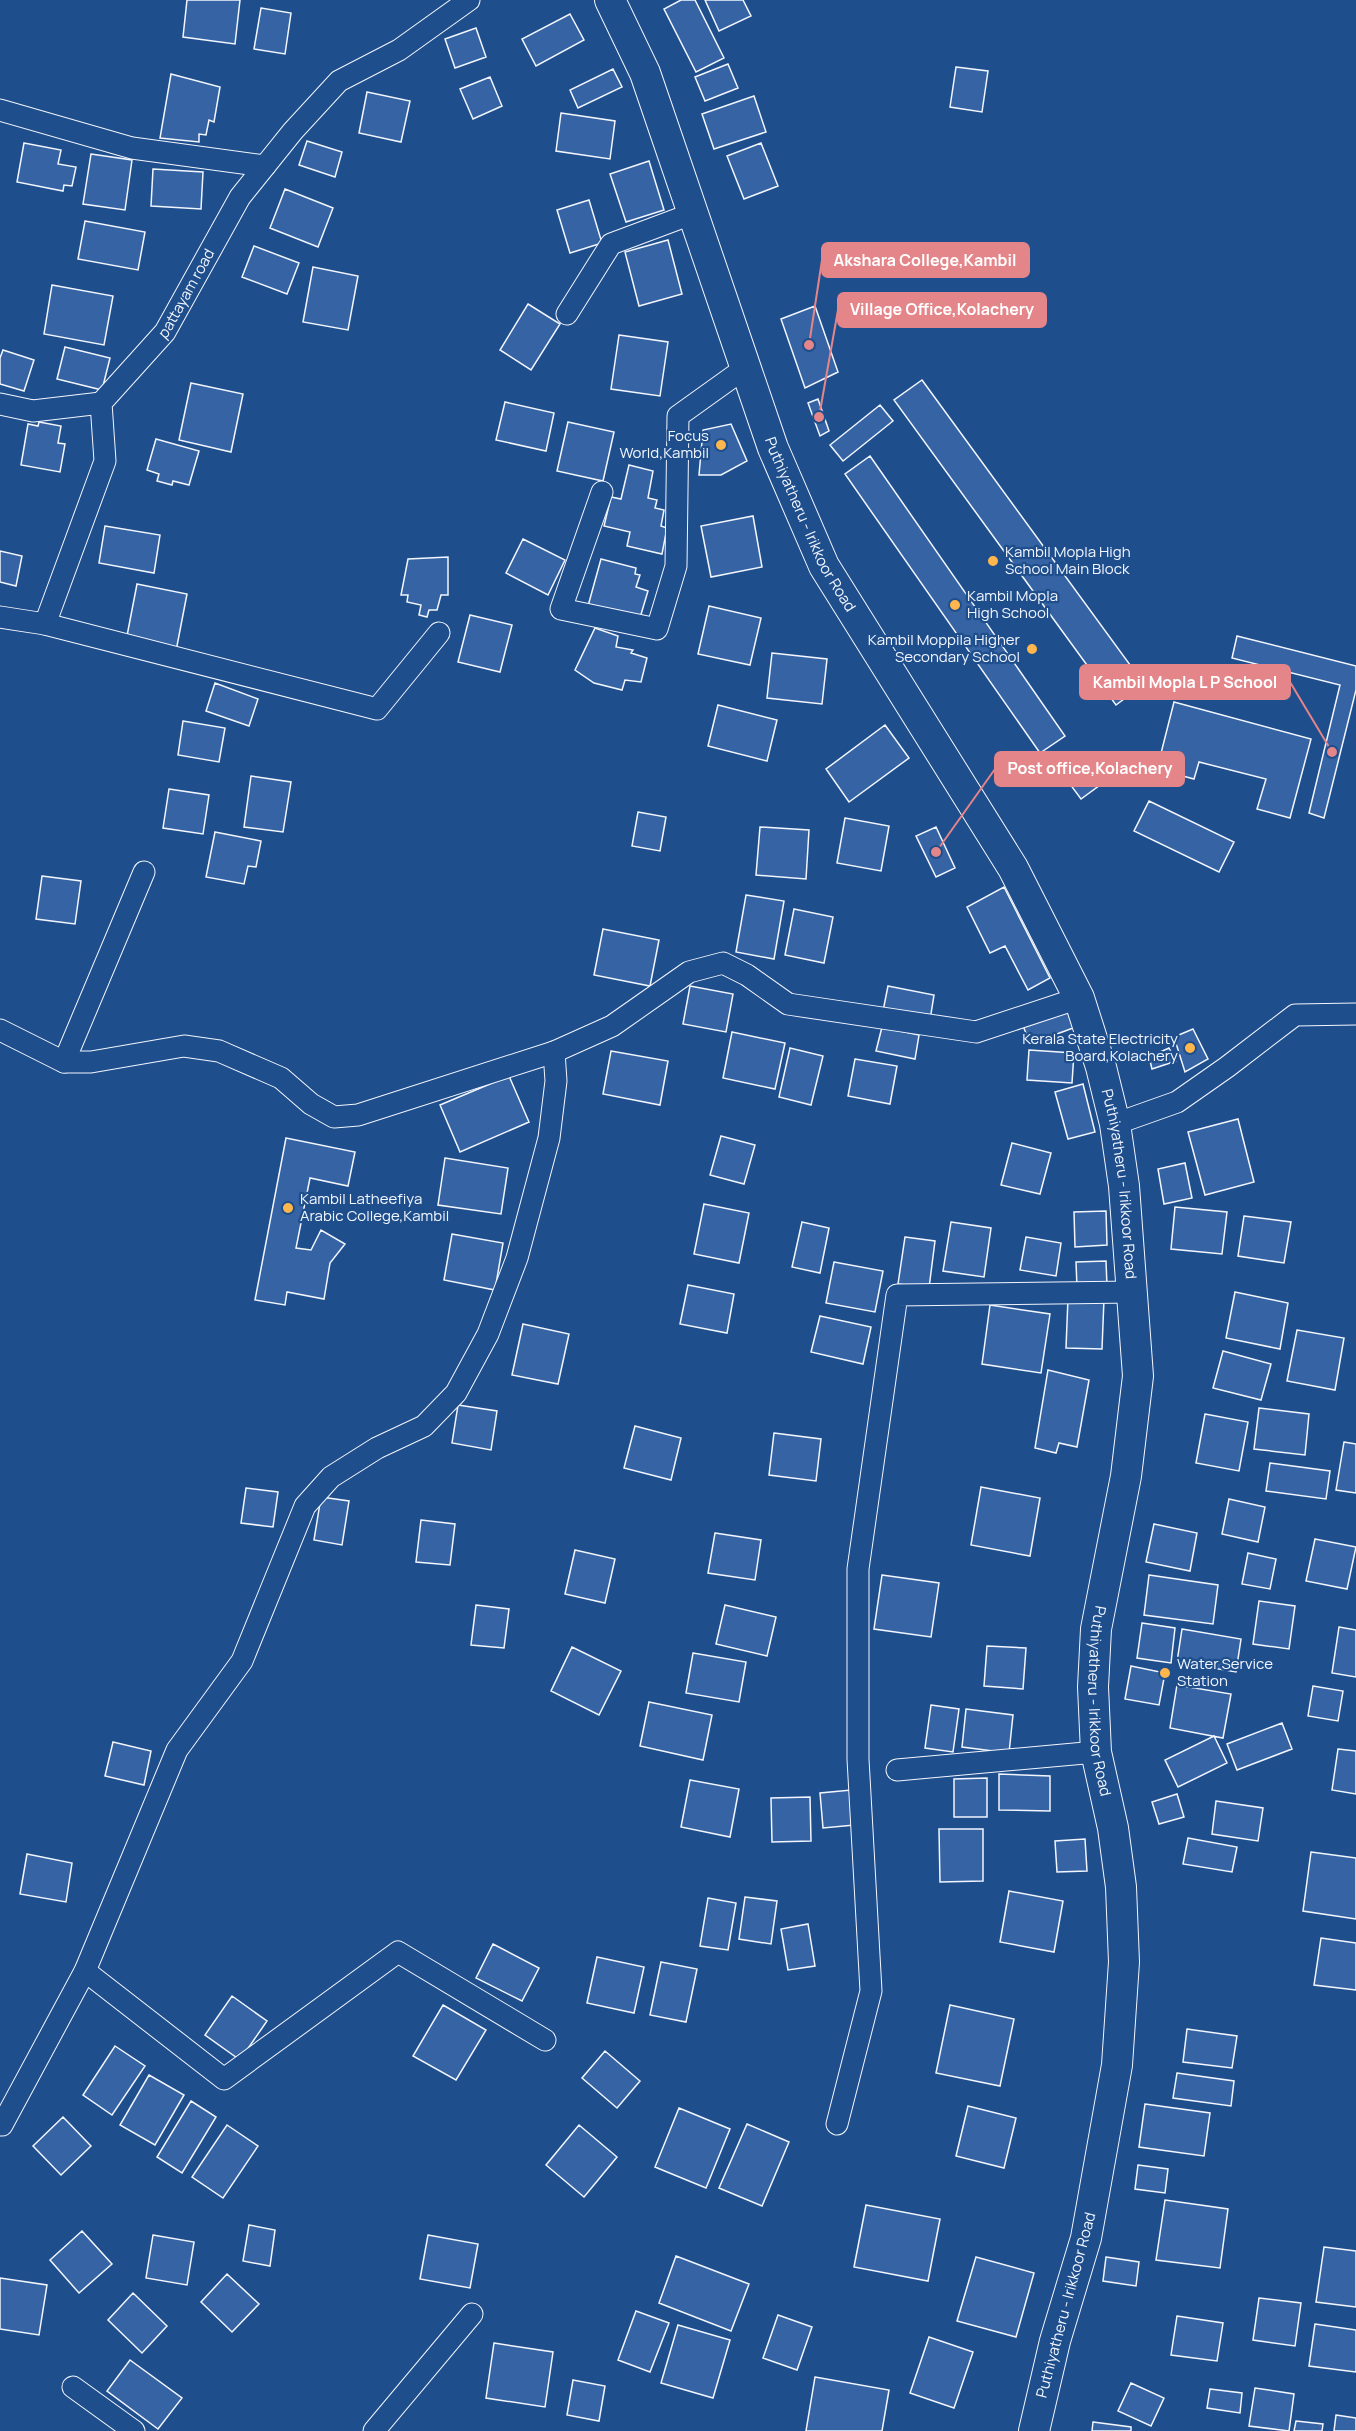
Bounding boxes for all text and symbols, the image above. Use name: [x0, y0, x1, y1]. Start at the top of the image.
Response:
callout: Akshara College,Kambil: [822, 243, 1029, 277]
street label: pattayam road: [153, 245, 219, 343]
text: Akshara College,Kambil: [834, 249, 1016, 271]
callout: Village Office,Kolachery: [838, 293, 1046, 327]
text: Village Office,Kolachery: [850, 298, 1034, 320]
place label: Focus World,Kambil: [619, 425, 709, 463]
street label: Puthiyatheru - Irikkoor Road: [760, 434, 861, 615]
marker: Focus World,Kambil: [714, 438, 728, 452]
place label: Kambil Mopla High School Main Block: [1005, 541, 1131, 579]
marker: Kambil Mopla High School Main Block: [986, 554, 1000, 568]
place label: Kambil Mopla High School: [967, 585, 1058, 623]
marker: Kambil Mopla High School: [948, 598, 962, 612]
place label: Kambil Moppila Higher Secondary School: [868, 629, 1021, 667]
marker: Kambil Moppila Higher Secondary School: [1025, 642, 1039, 656]
callout: Kambil Mopla L P School: [1080, 665, 1290, 699]
text: Kambil Mopla L P School: [1093, 671, 1277, 693]
callout: Post office,Kolachery: [995, 752, 1184, 786]
text: Post office,Kolachery: [1008, 757, 1173, 779]
place label: Kerala State Electricity Board,Kolachery: [1022, 1028, 1178, 1066]
marker: Kerala State Electricity Board,Kolachery: [1183, 1041, 1197, 1055]
street label: Puthiyatheru - Irikkoor Road: [1097, 1087, 1142, 1280]
place label: Kambil Latheefiya Arabic College,Kambil: [300, 1188, 449, 1226]
marker: Kambil Latheefiya Arabic College,Kambil: [281, 1201, 295, 1215]
street label: Puthiyatheru - Irikkoor Road: [1083, 1604, 1117, 1798]
place label: Water Service Station: [1177, 1653, 1273, 1691]
marker: Water Service Station: [1158, 1666, 1172, 1680]
street label: Puthiyatheru - Irikkoor Road: [1031, 2210, 1100, 2400]

